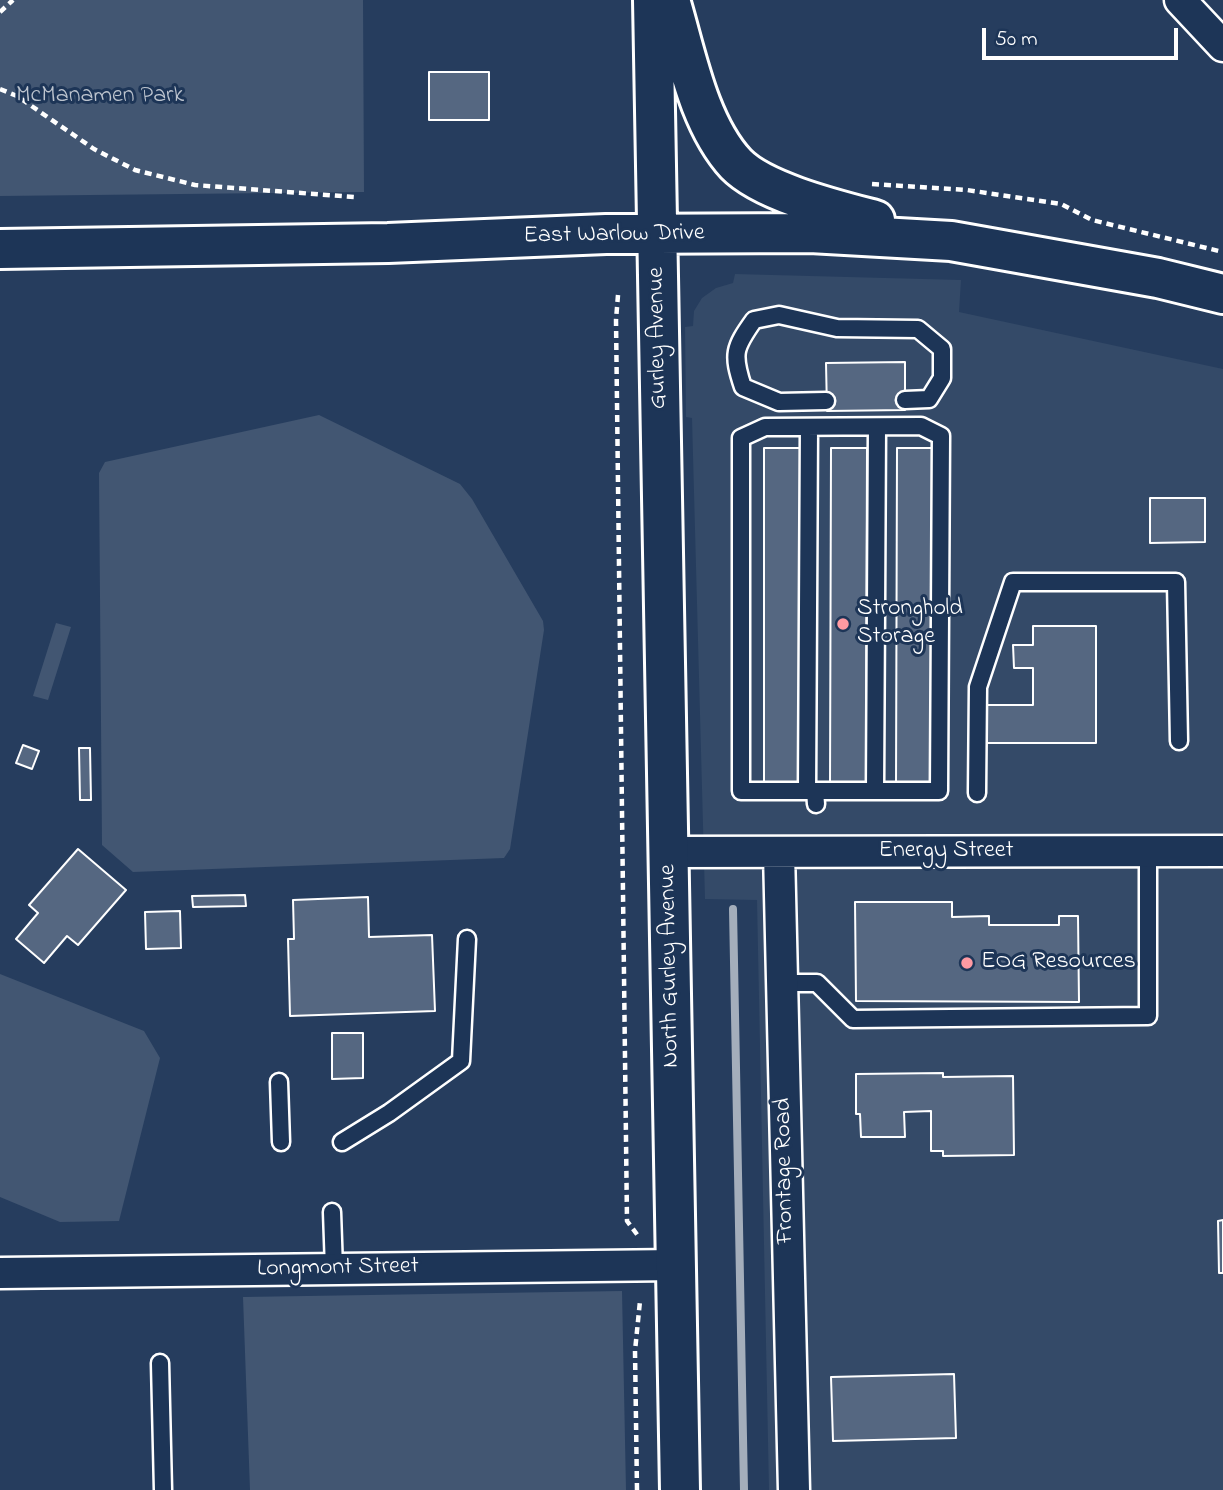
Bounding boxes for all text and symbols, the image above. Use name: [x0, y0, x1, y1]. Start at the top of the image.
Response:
scale bar: [985, 14, 1181, 58]
text: 50 m: [995, 25, 1038, 55]
park label: McManamen Park: [16, 83, 184, 111]
street label: East Warlow Drive: [523, 220, 705, 252]
street label: Gurley Avenue: [643, 267, 675, 409]
place label: Stronghold Storage: [857, 596, 963, 652]
marker: Stronghold Storage: [835, 616, 851, 632]
street label: Energy Street: [878, 838, 1014, 866]
street label: North Gurley Avenue: [655, 864, 687, 1068]
place label: EOG Resources: [981, 949, 1136, 977]
marker: EOG Resources: [959, 955, 975, 971]
street label: Frontage Road: [770, 1098, 802, 1244]
street label: Longmont Street: [257, 1253, 419, 1285]

